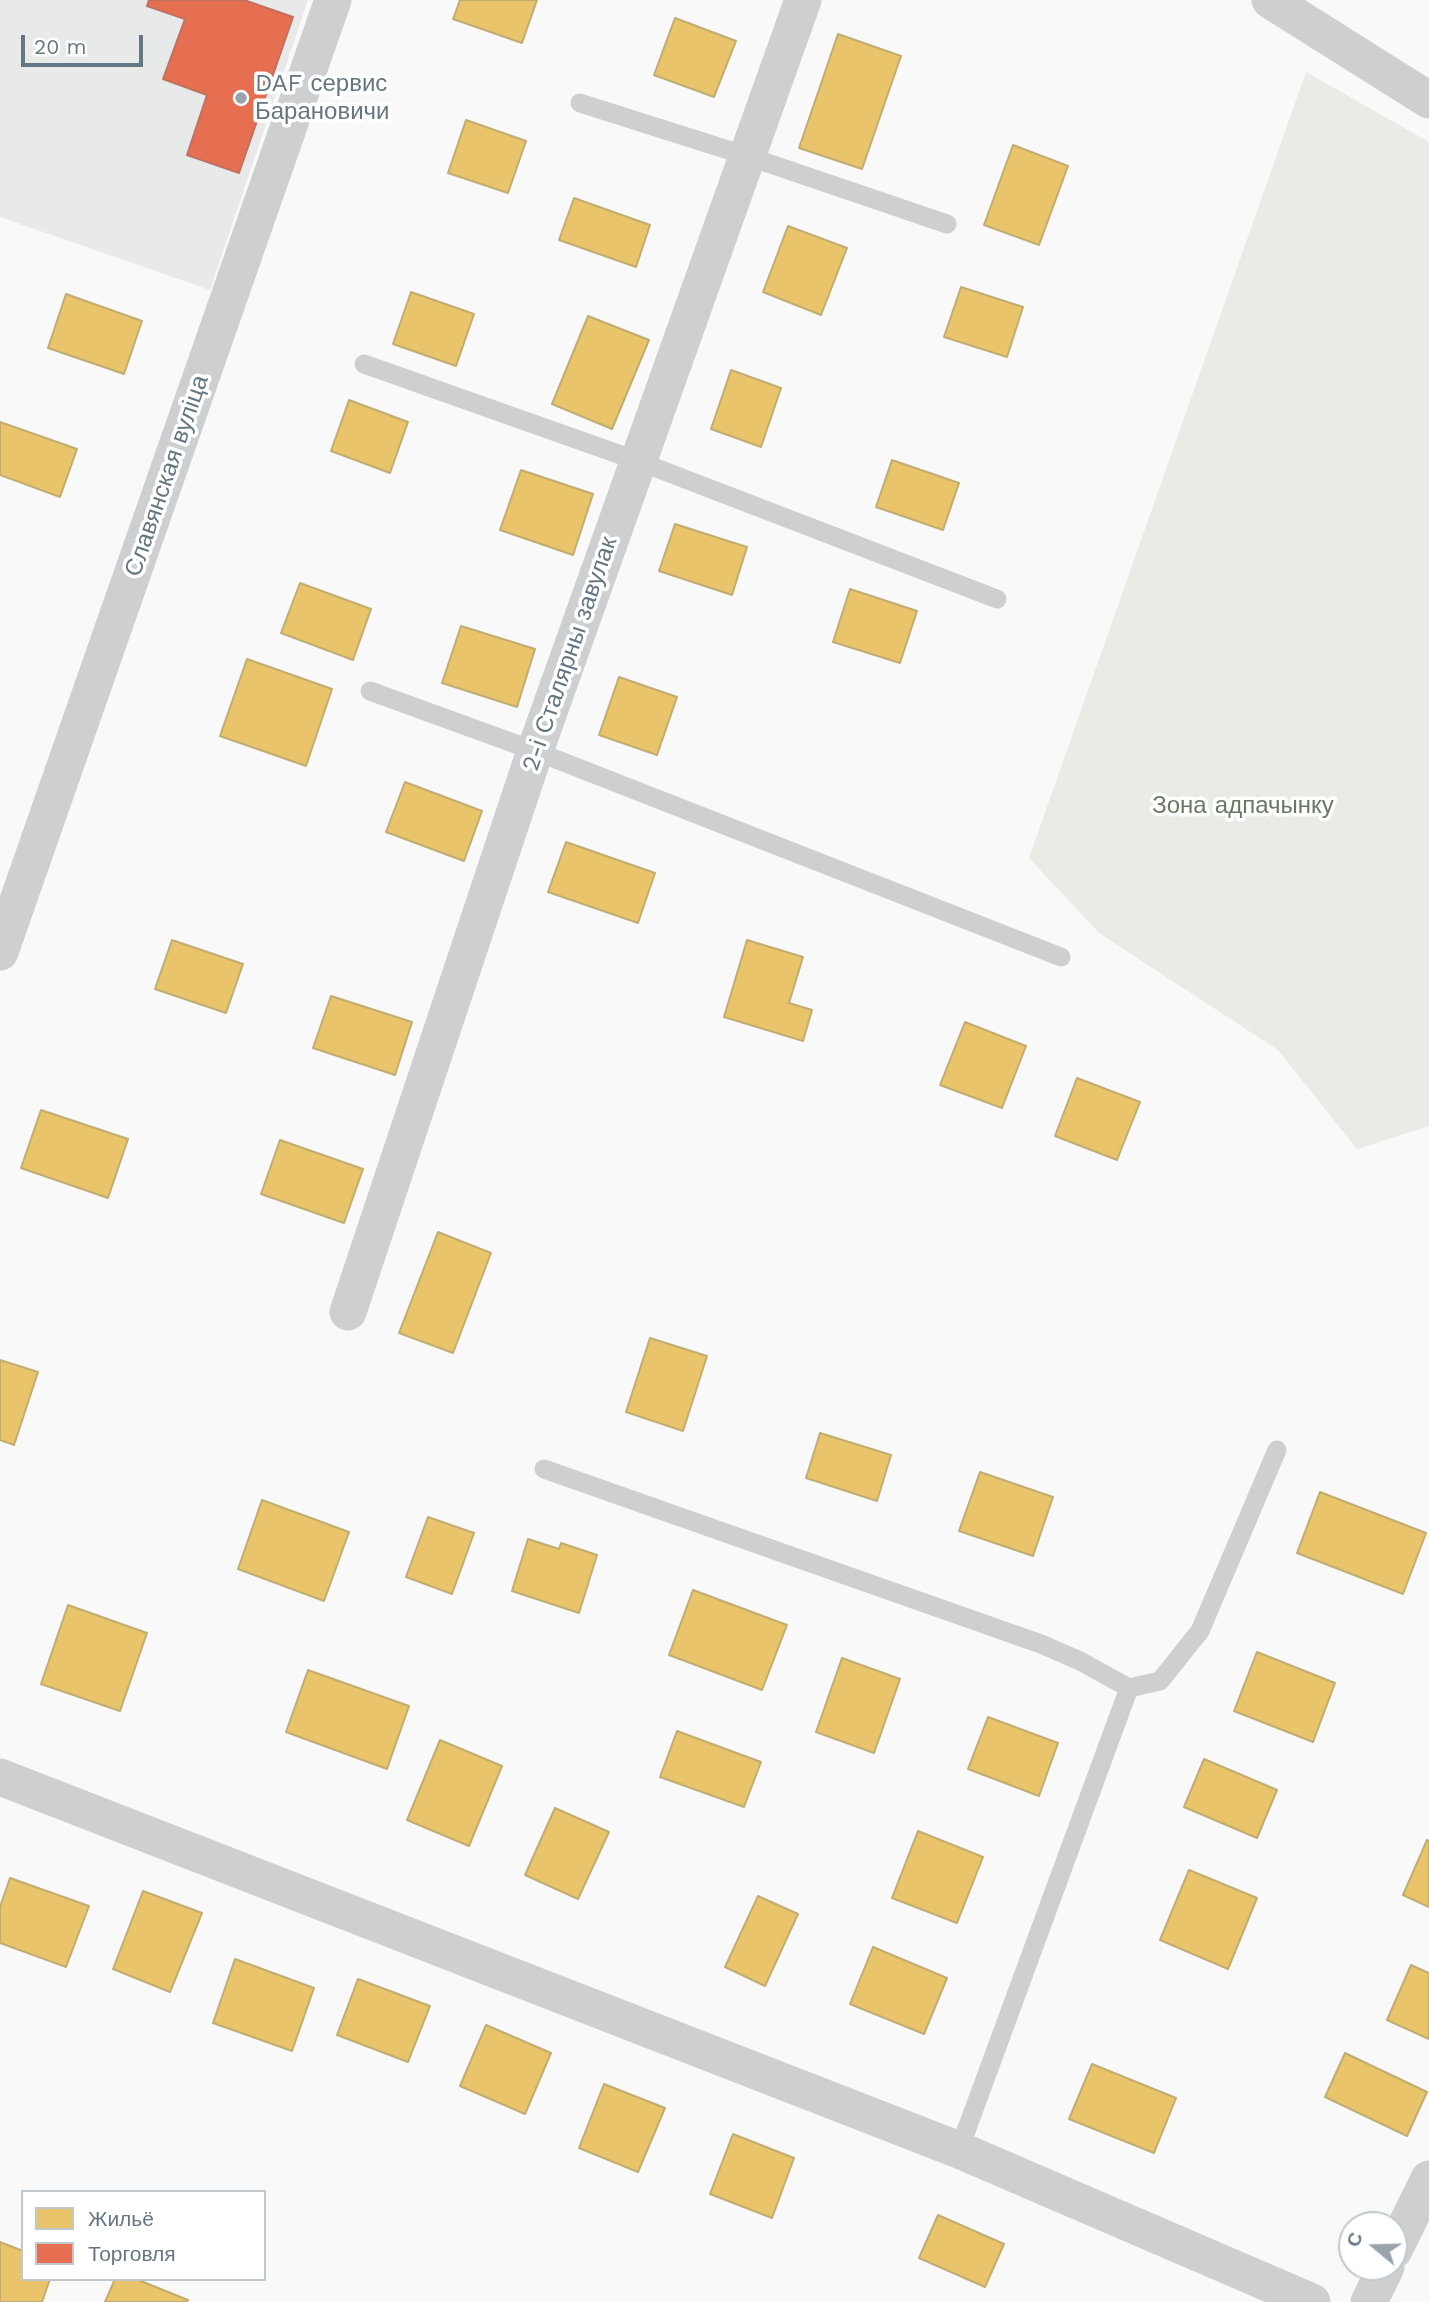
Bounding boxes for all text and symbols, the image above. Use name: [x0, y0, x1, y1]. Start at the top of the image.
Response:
scale bar: [24, 21, 147, 65]
text: 20 m: [34, 34, 86, 59]
place label: DAF сервис Барановичи: [255, 70, 389, 126]
marker: DAF сервис Барановичи: [233, 90, 249, 106]
street label: Славянская вуліца: [119, 372, 215, 580]
street label: 2-і Сталярны завулак: [516, 533, 624, 775]
park label: Зона адпачынку: [1152, 792, 1334, 820]
legend: [21, 2190, 266, 2281]
text: Жильё: [88, 2206, 154, 2231]
north arrow: [1338, 2211, 1408, 2281]
text: С: [1341, 2229, 1368, 2250]
text: Торговля: [88, 2241, 176, 2266]

